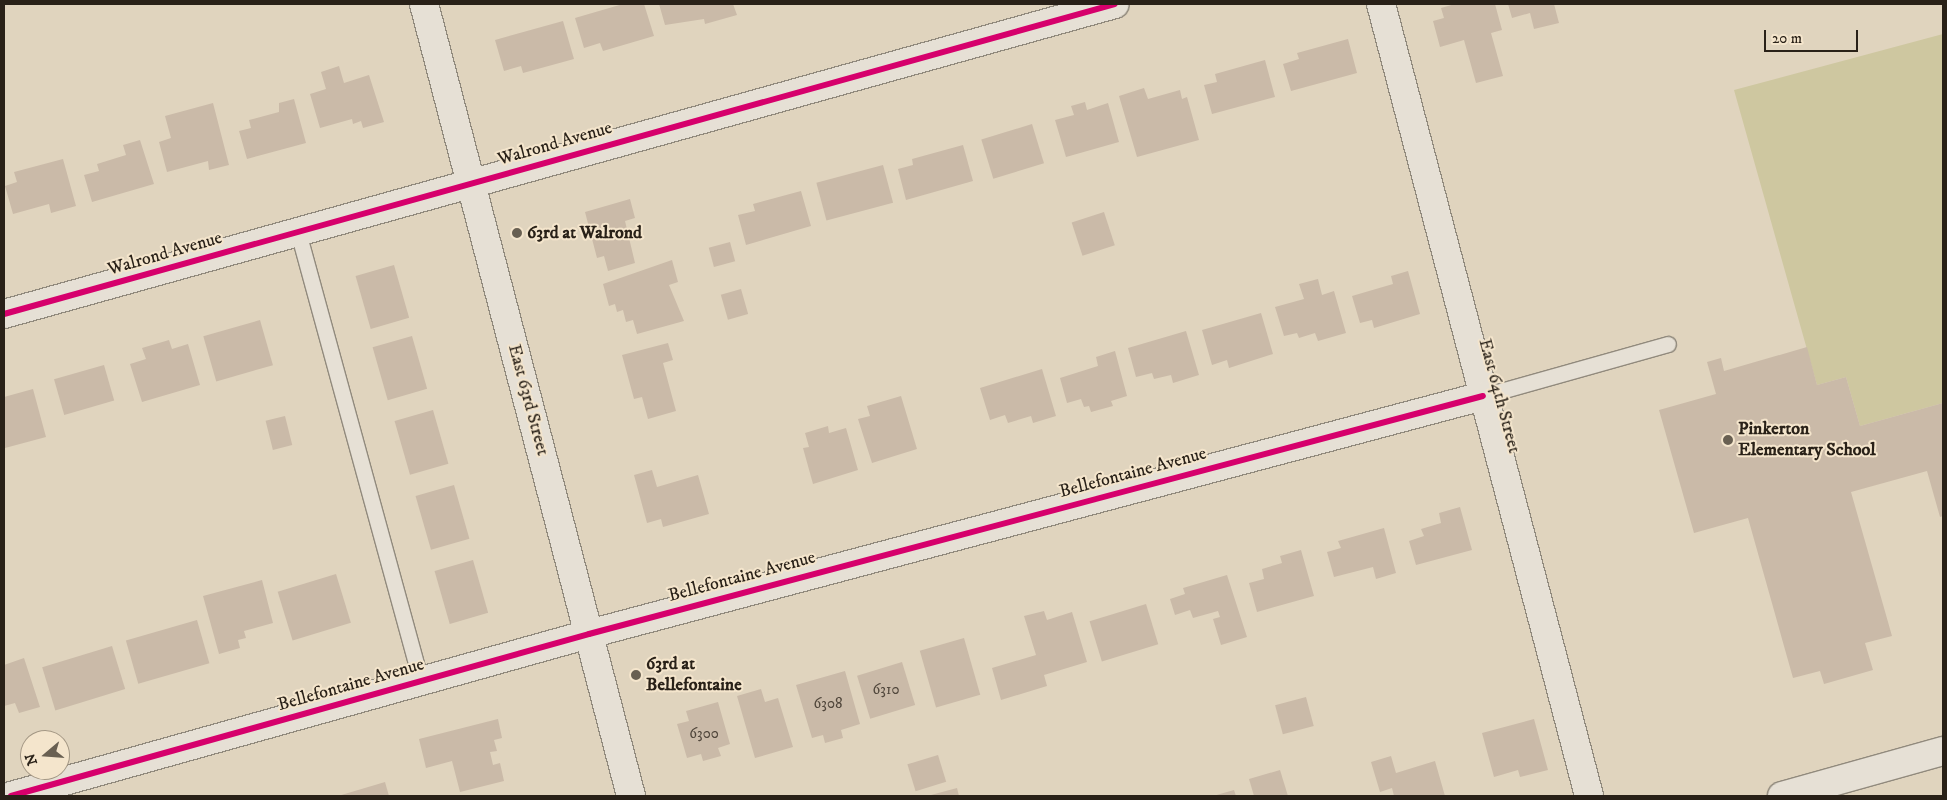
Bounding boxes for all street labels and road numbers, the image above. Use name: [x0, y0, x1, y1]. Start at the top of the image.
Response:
street label: Walrond Avenue: [495, 117, 615, 171]
street label: Walrond Avenue: [105, 227, 225, 281]
street label: East 64th Street: [1473, 337, 1525, 455]
street label: East 63rd Street: [503, 342, 553, 458]
street label: Bellefontaine Avenue: [1057, 443, 1209, 503]
street label: Bellefontaine Avenue: [666, 547, 818, 607]
street label: Bellefontaine Avenue: [275, 654, 427, 716]

